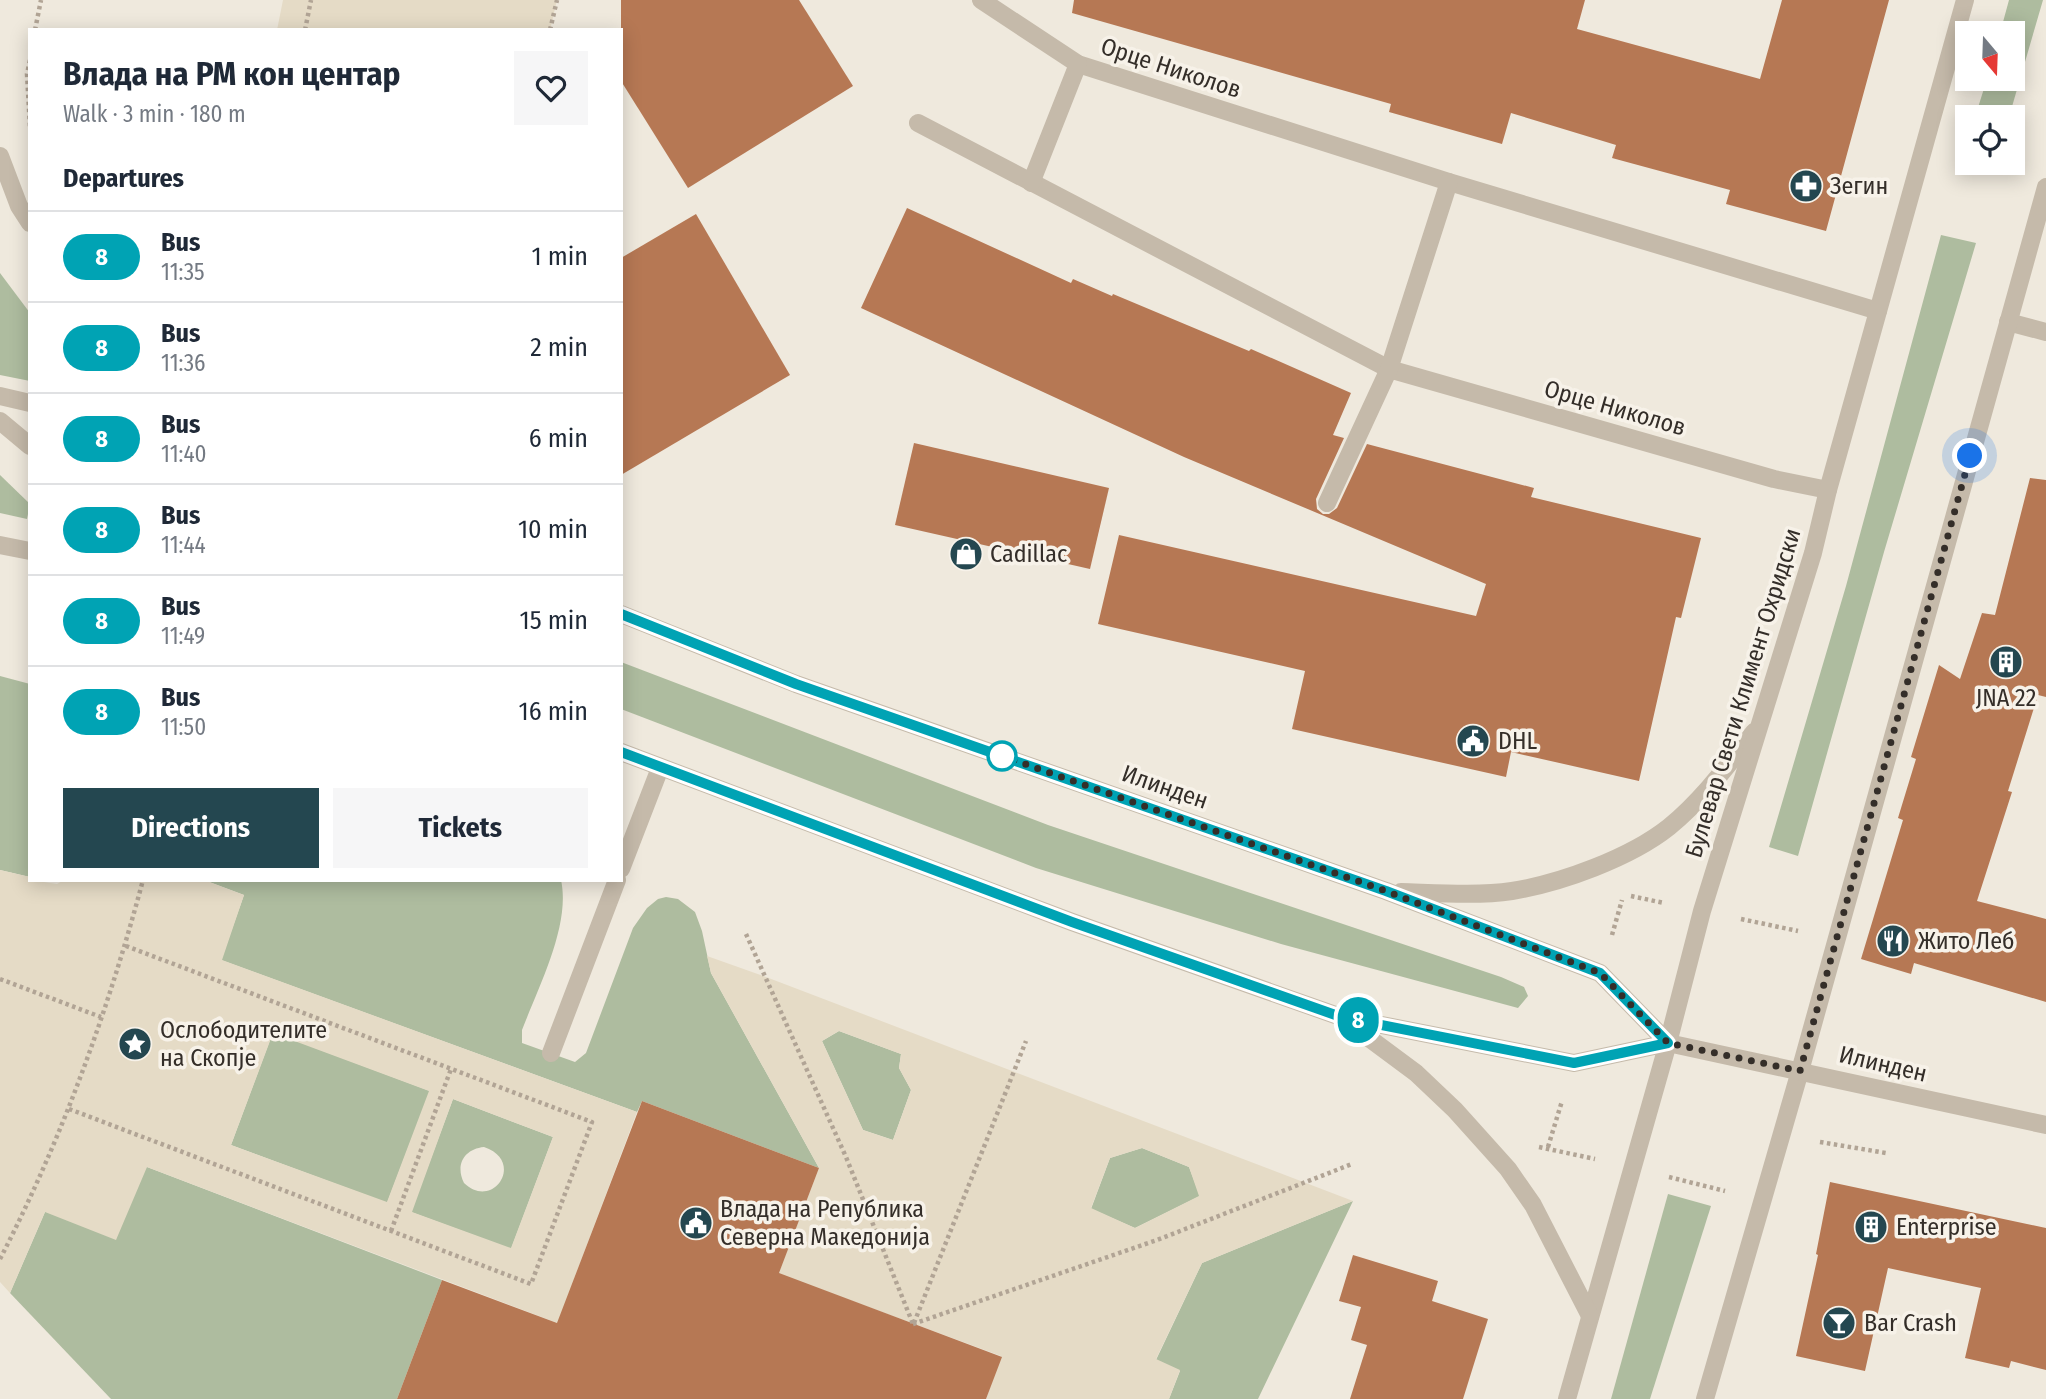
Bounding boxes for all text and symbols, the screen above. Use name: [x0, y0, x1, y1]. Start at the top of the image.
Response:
north arrow: [1955, 21, 2025, 91]
map controls: [1955, 21, 2025, 175]
street label: Орце Николов: [1097, 32, 1245, 104]
button: heart: [514, 51, 588, 125]
text: Влада на РМ кон центар: [63, 54, 401, 94]
text: Walk · 3 min · 180 m: [63, 100, 246, 128]
button: locate: [1955, 105, 2025, 175]
text: Departures: [63, 163, 184, 194]
pharmacy icon: Зегин: [1787, 167, 1825, 205]
place label: Зегин: [1830, 172, 1888, 200]
text: Bus: [161, 227, 200, 258]
text: 1 min: [532, 241, 588, 272]
text: 8: [95, 243, 108, 271]
text: 11:35: [161, 258, 205, 286]
text: Bus: [161, 318, 200, 349]
text: 2 min: [530, 332, 588, 363]
text: 8: [95, 334, 108, 362]
text: 11:36: [161, 349, 205, 377]
street label: Орце Николов: [1541, 374, 1689, 442]
text: Bus: [161, 409, 200, 440]
text: 6 min: [529, 423, 588, 454]
text: 8: [95, 425, 108, 453]
your location: [1952, 438, 1987, 473]
text: 11:40: [161, 440, 207, 468]
text: Bus: [161, 500, 200, 531]
text: 10 min: [518, 514, 588, 545]
text: 8: [95, 516, 108, 544]
street label: Булевар Свети Климент Охридски: [1680, 525, 1806, 861]
text: 11:44: [161, 531, 206, 559]
shop icon: Cadillac: [947, 535, 985, 573]
place label: Cadillac: [990, 540, 1067, 568]
text: Bus: [161, 591, 200, 622]
text: 15 min: [520, 605, 588, 636]
text: 8: [95, 607, 108, 635]
text: 11:49: [161, 622, 205, 650]
building icon: JNA 22: [1987, 643, 2025, 681]
text: Bus: [161, 682, 200, 713]
place label: JNA 22: [1976, 684, 2036, 712]
text: 16 min: [519, 696, 588, 727]
text: 8: [95, 698, 108, 726]
text: 11:50: [161, 713, 206, 741]
public building icon: DHL: [1454, 722, 1492, 760]
place label: DHL: [1498, 727, 1537, 755]
unlabelled marker: [987, 741, 1017, 771]
street label: Илинден: [1118, 759, 1212, 815]
button: Directions: [63, 788, 319, 868]
button: Tickets: [333, 788, 588, 868]
restaurant icon: Жито Леб: [1874, 922, 1912, 960]
place label: Жито Леб: [1918, 927, 2015, 955]
line badge: 8: [1335, 997, 1381, 1043]
text: 8: [1352, 1006, 1364, 1034]
place label: Ослободителите на Скопје: [160, 1016, 327, 1072]
place icon: Ослободителите на Скопје: [116, 1025, 154, 1063]
street label: Илинден: [1836, 1040, 1930, 1088]
place label: Влада на Република Северна Македонија: [720, 1195, 930, 1251]
public building icon: Влада на Република Северна Македонија: [677, 1204, 715, 1242]
building icon: Enterprise: [1852, 1208, 1890, 1246]
place label: Enterprise: [1896, 1213, 1997, 1241]
bar icon: Bar Crash: [1820, 1304, 1858, 1342]
place label: Bar Crash: [1864, 1309, 1957, 1337]

